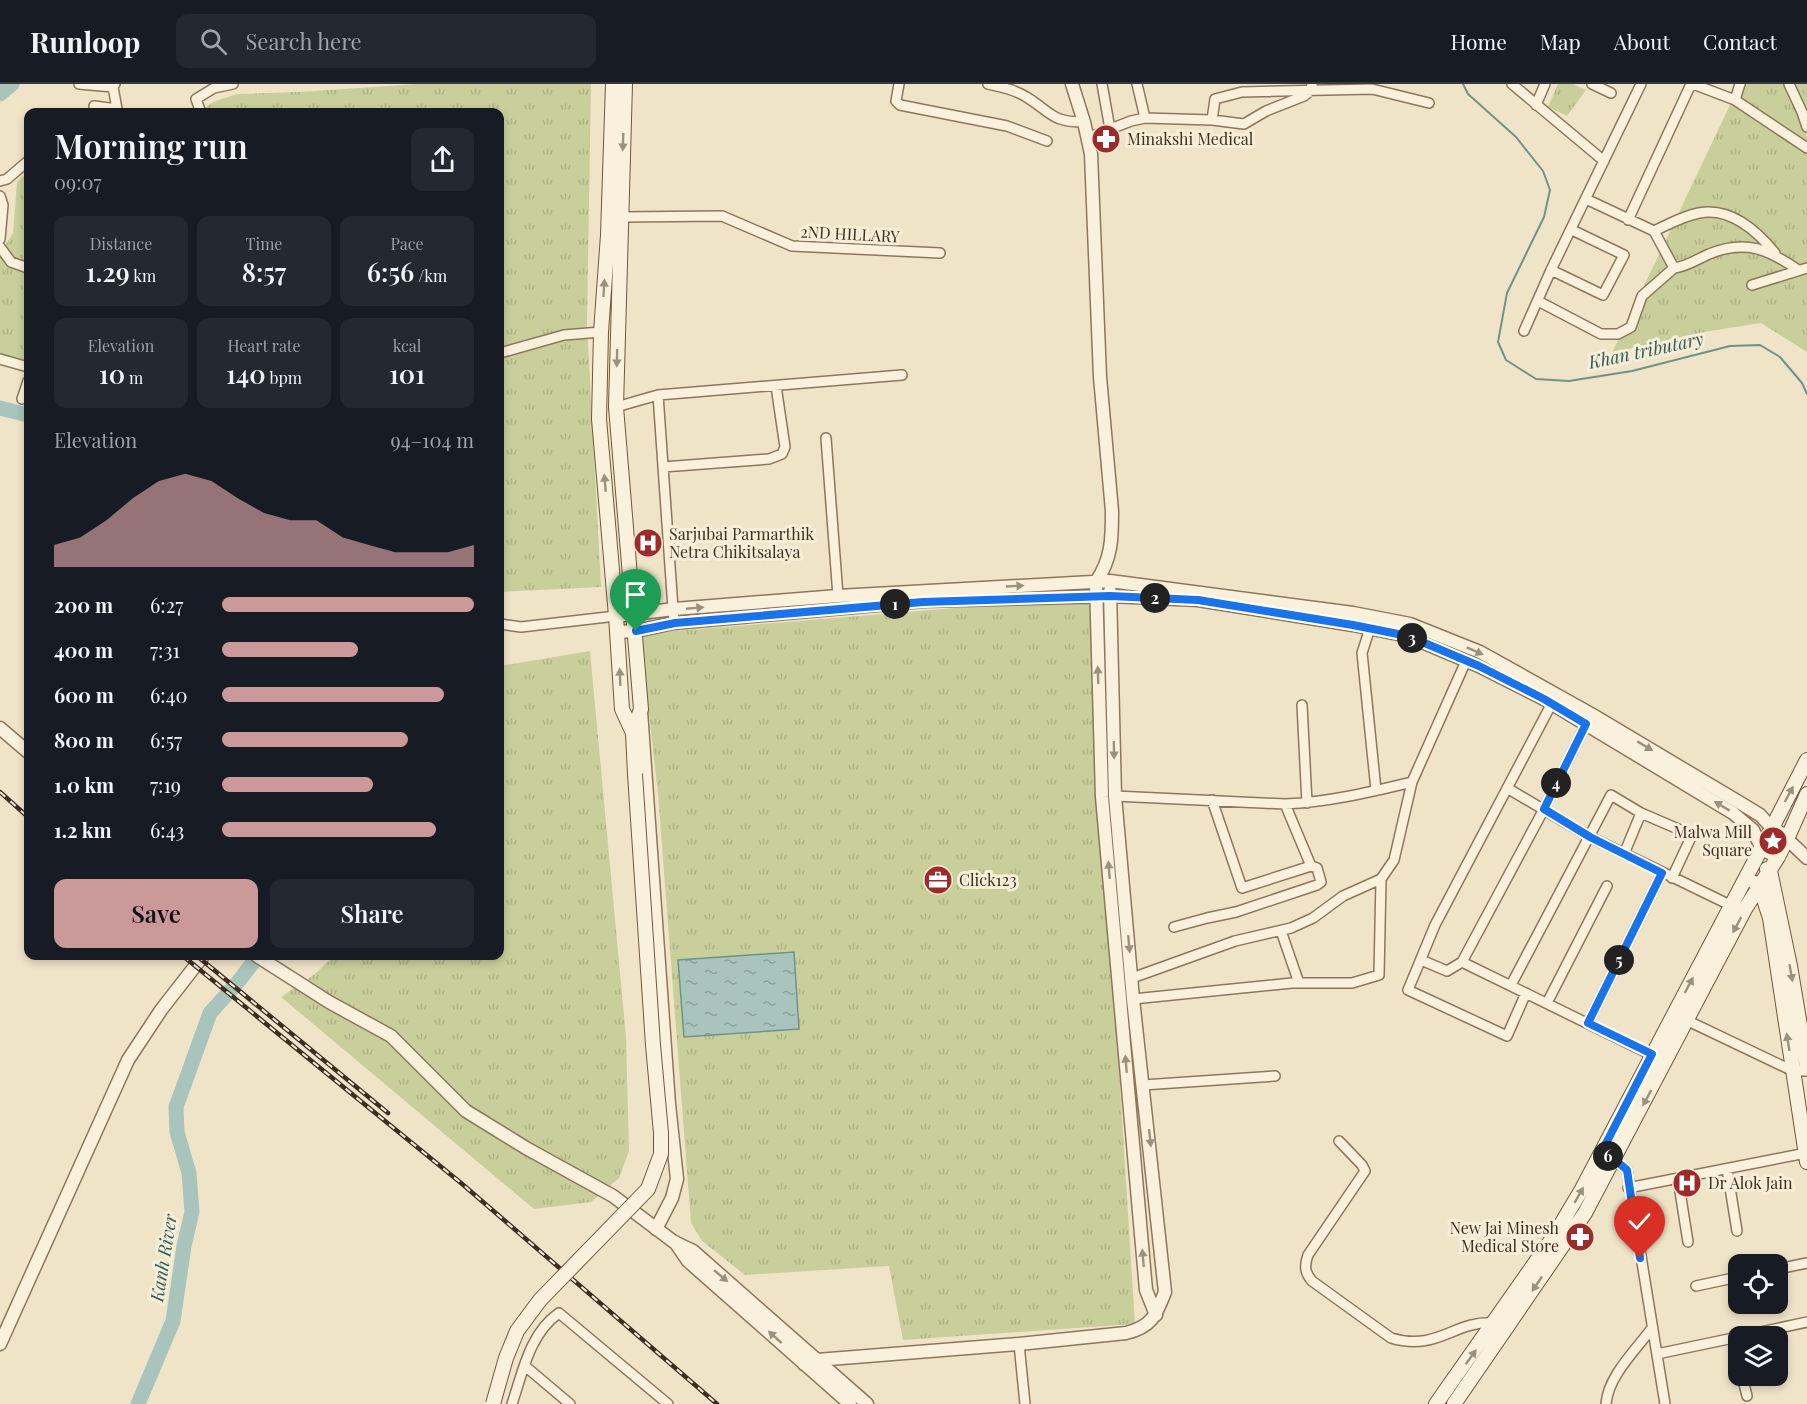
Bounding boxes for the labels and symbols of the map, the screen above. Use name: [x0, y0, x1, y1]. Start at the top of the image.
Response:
pharmacy icon: Minakshi Medical: [1090, 123, 1122, 155]
place label: Minakshi Medical: [1127, 128, 1254, 149]
one-way arrow: [618, 133, 627, 152]
street label: 2ND HILLARY: [800, 220, 901, 247]
one-way arrow: [599, 278, 609, 297]
water label: Khan tributary: [1585, 326, 1706, 374]
one-way arrow: [612, 349, 622, 368]
one-way arrow: [600, 473, 610, 492]
place label: Sarjubai Parmarthik Netra Chikitsalaya: [669, 523, 814, 562]
hospital icon: Sarjubai Parmarthik Netra Chikitsalaya: [632, 527, 664, 559]
pin: [610, 569, 661, 631]
one-way arrow: [1006, 581, 1025, 591]
pin: 2: [1140, 583, 1170, 613]
pin: 1: [880, 589, 910, 619]
one-way arrow: [686, 603, 705, 613]
pin: 3: [1397, 623, 1427, 653]
one-way arrow: [1466, 646, 1484, 656]
one-way arrow: [1094, 666, 1103, 685]
one-way arrow: [616, 667, 625, 686]
one-way arrow: [1110, 741, 1119, 760]
one-way arrow: [1637, 741, 1653, 752]
pin: 4: [1541, 768, 1571, 798]
one-way arrow: [1784, 785, 1794, 802]
one-way arrow: [1714, 800, 1730, 811]
place label: Malwa Mill Square: [1674, 821, 1752, 860]
place icon: Malwa Mill Square: [1757, 825, 1789, 857]
one-way arrow: [1104, 860, 1114, 879]
office icon: Click123: [922, 864, 954, 896]
place label: Click123: [959, 869, 1017, 890]
one-way arrow: [1732, 917, 1742, 934]
one-way arrow: [1124, 935, 1134, 954]
pin: 5: [1604, 945, 1634, 975]
one-way arrow: [1787, 963, 1796, 982]
one-way arrow: [1684, 976, 1694, 993]
one-way arrow: [1784, 1032, 1793, 1051]
one-way arrow: [1121, 1054, 1131, 1073]
one-way arrow: [1642, 1090, 1652, 1107]
one-way arrow: [1145, 1129, 1155, 1148]
pin: 6: [1593, 1141, 1623, 1171]
hospital icon: Dr Alok Jain: [1671, 1167, 1703, 1199]
place label: Dr Alok Jain: [1708, 1172, 1793, 1193]
one-way arrow: [1574, 1186, 1584, 1203]
pin: [1614, 1196, 1665, 1258]
water label: Kanh River: [144, 1211, 182, 1304]
place label: New Jai Minesh Medical Store: [1450, 1217, 1560, 1256]
pharmacy icon: New Jai Minesh Medical Store: [1564, 1221, 1596, 1253]
one-way arrow: [1138, 1249, 1148, 1268]
one-way arrow: [713, 1269, 728, 1282]
one-way arrow: [1531, 1275, 1543, 1291]
one-way arrow: [768, 1331, 783, 1344]
one-way arrow: [1464, 1349, 1476, 1364]

